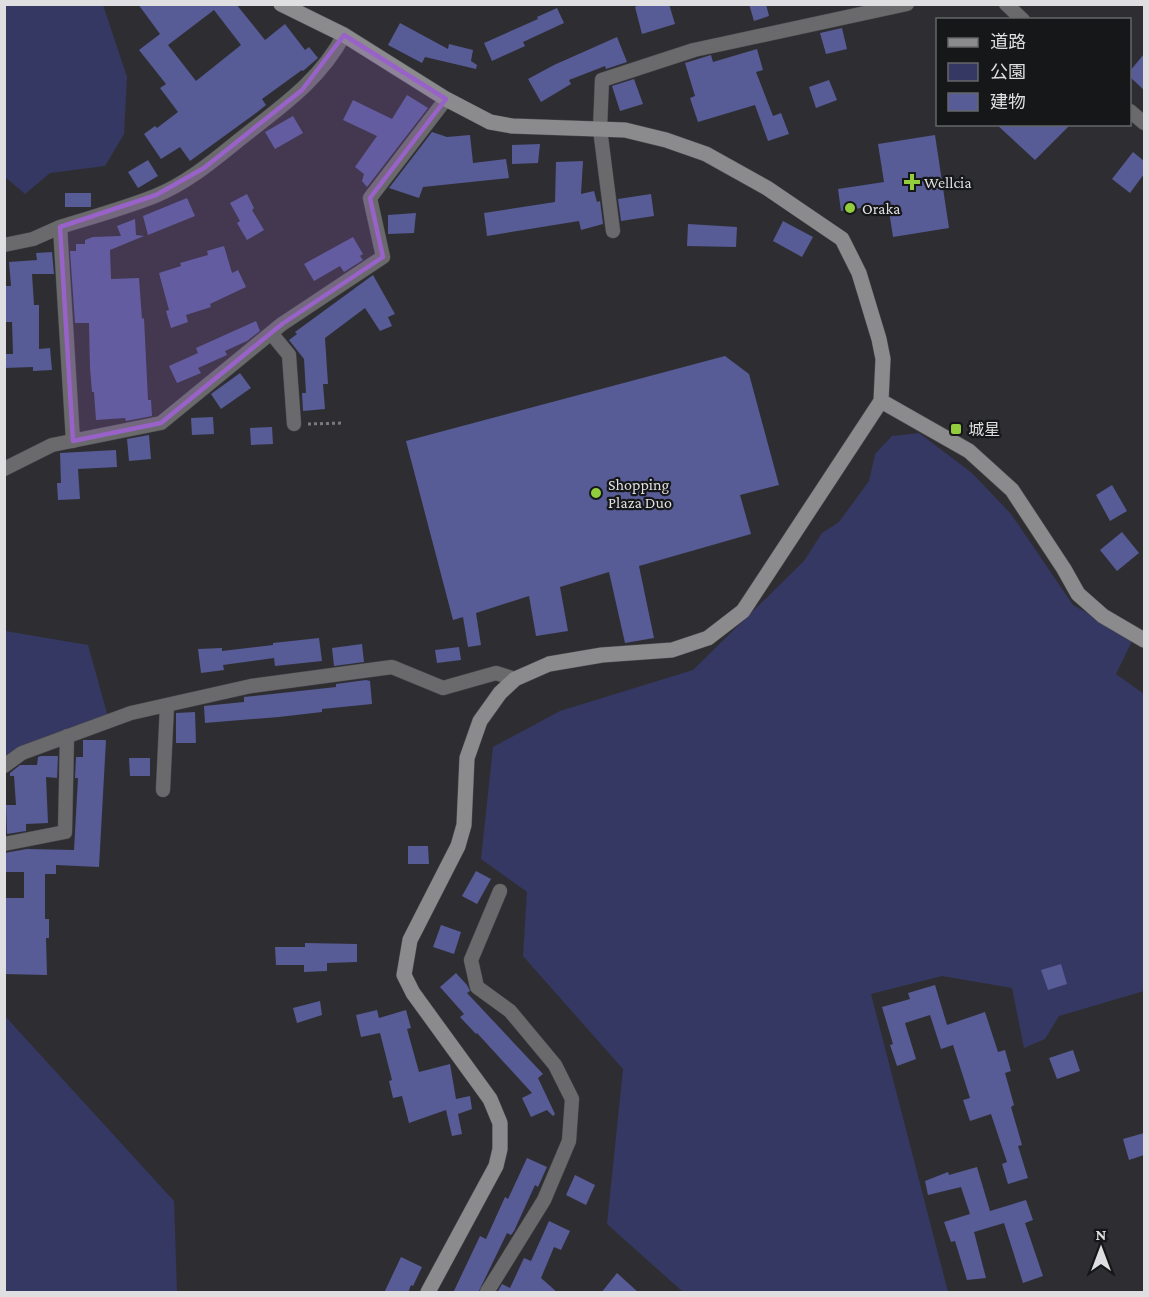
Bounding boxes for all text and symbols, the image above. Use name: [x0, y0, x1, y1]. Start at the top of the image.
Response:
legend: [936, 18, 1131, 126]
text: 道路: [990, 32, 1026, 52]
text: 公園: [990, 62, 1026, 82]
text: 建物: [990, 92, 1026, 112]
place label: Wellcia: [924, 174, 972, 191]
marker: Wellcia: [905, 175, 919, 189]
place label: Oraka: [862, 200, 901, 217]
marker: Oraka: [843, 201, 857, 215]
place label: 城星: [968, 421, 1000, 438]
marker: 城星: [949, 422, 963, 436]
place label: Shopping Plaza Duo: [608, 476, 672, 511]
marker: Shopping Plaza Duo: [589, 486, 603, 500]
north arrow: [1071, 1219, 1131, 1279]
text: N: [1096, 1226, 1107, 1243]

